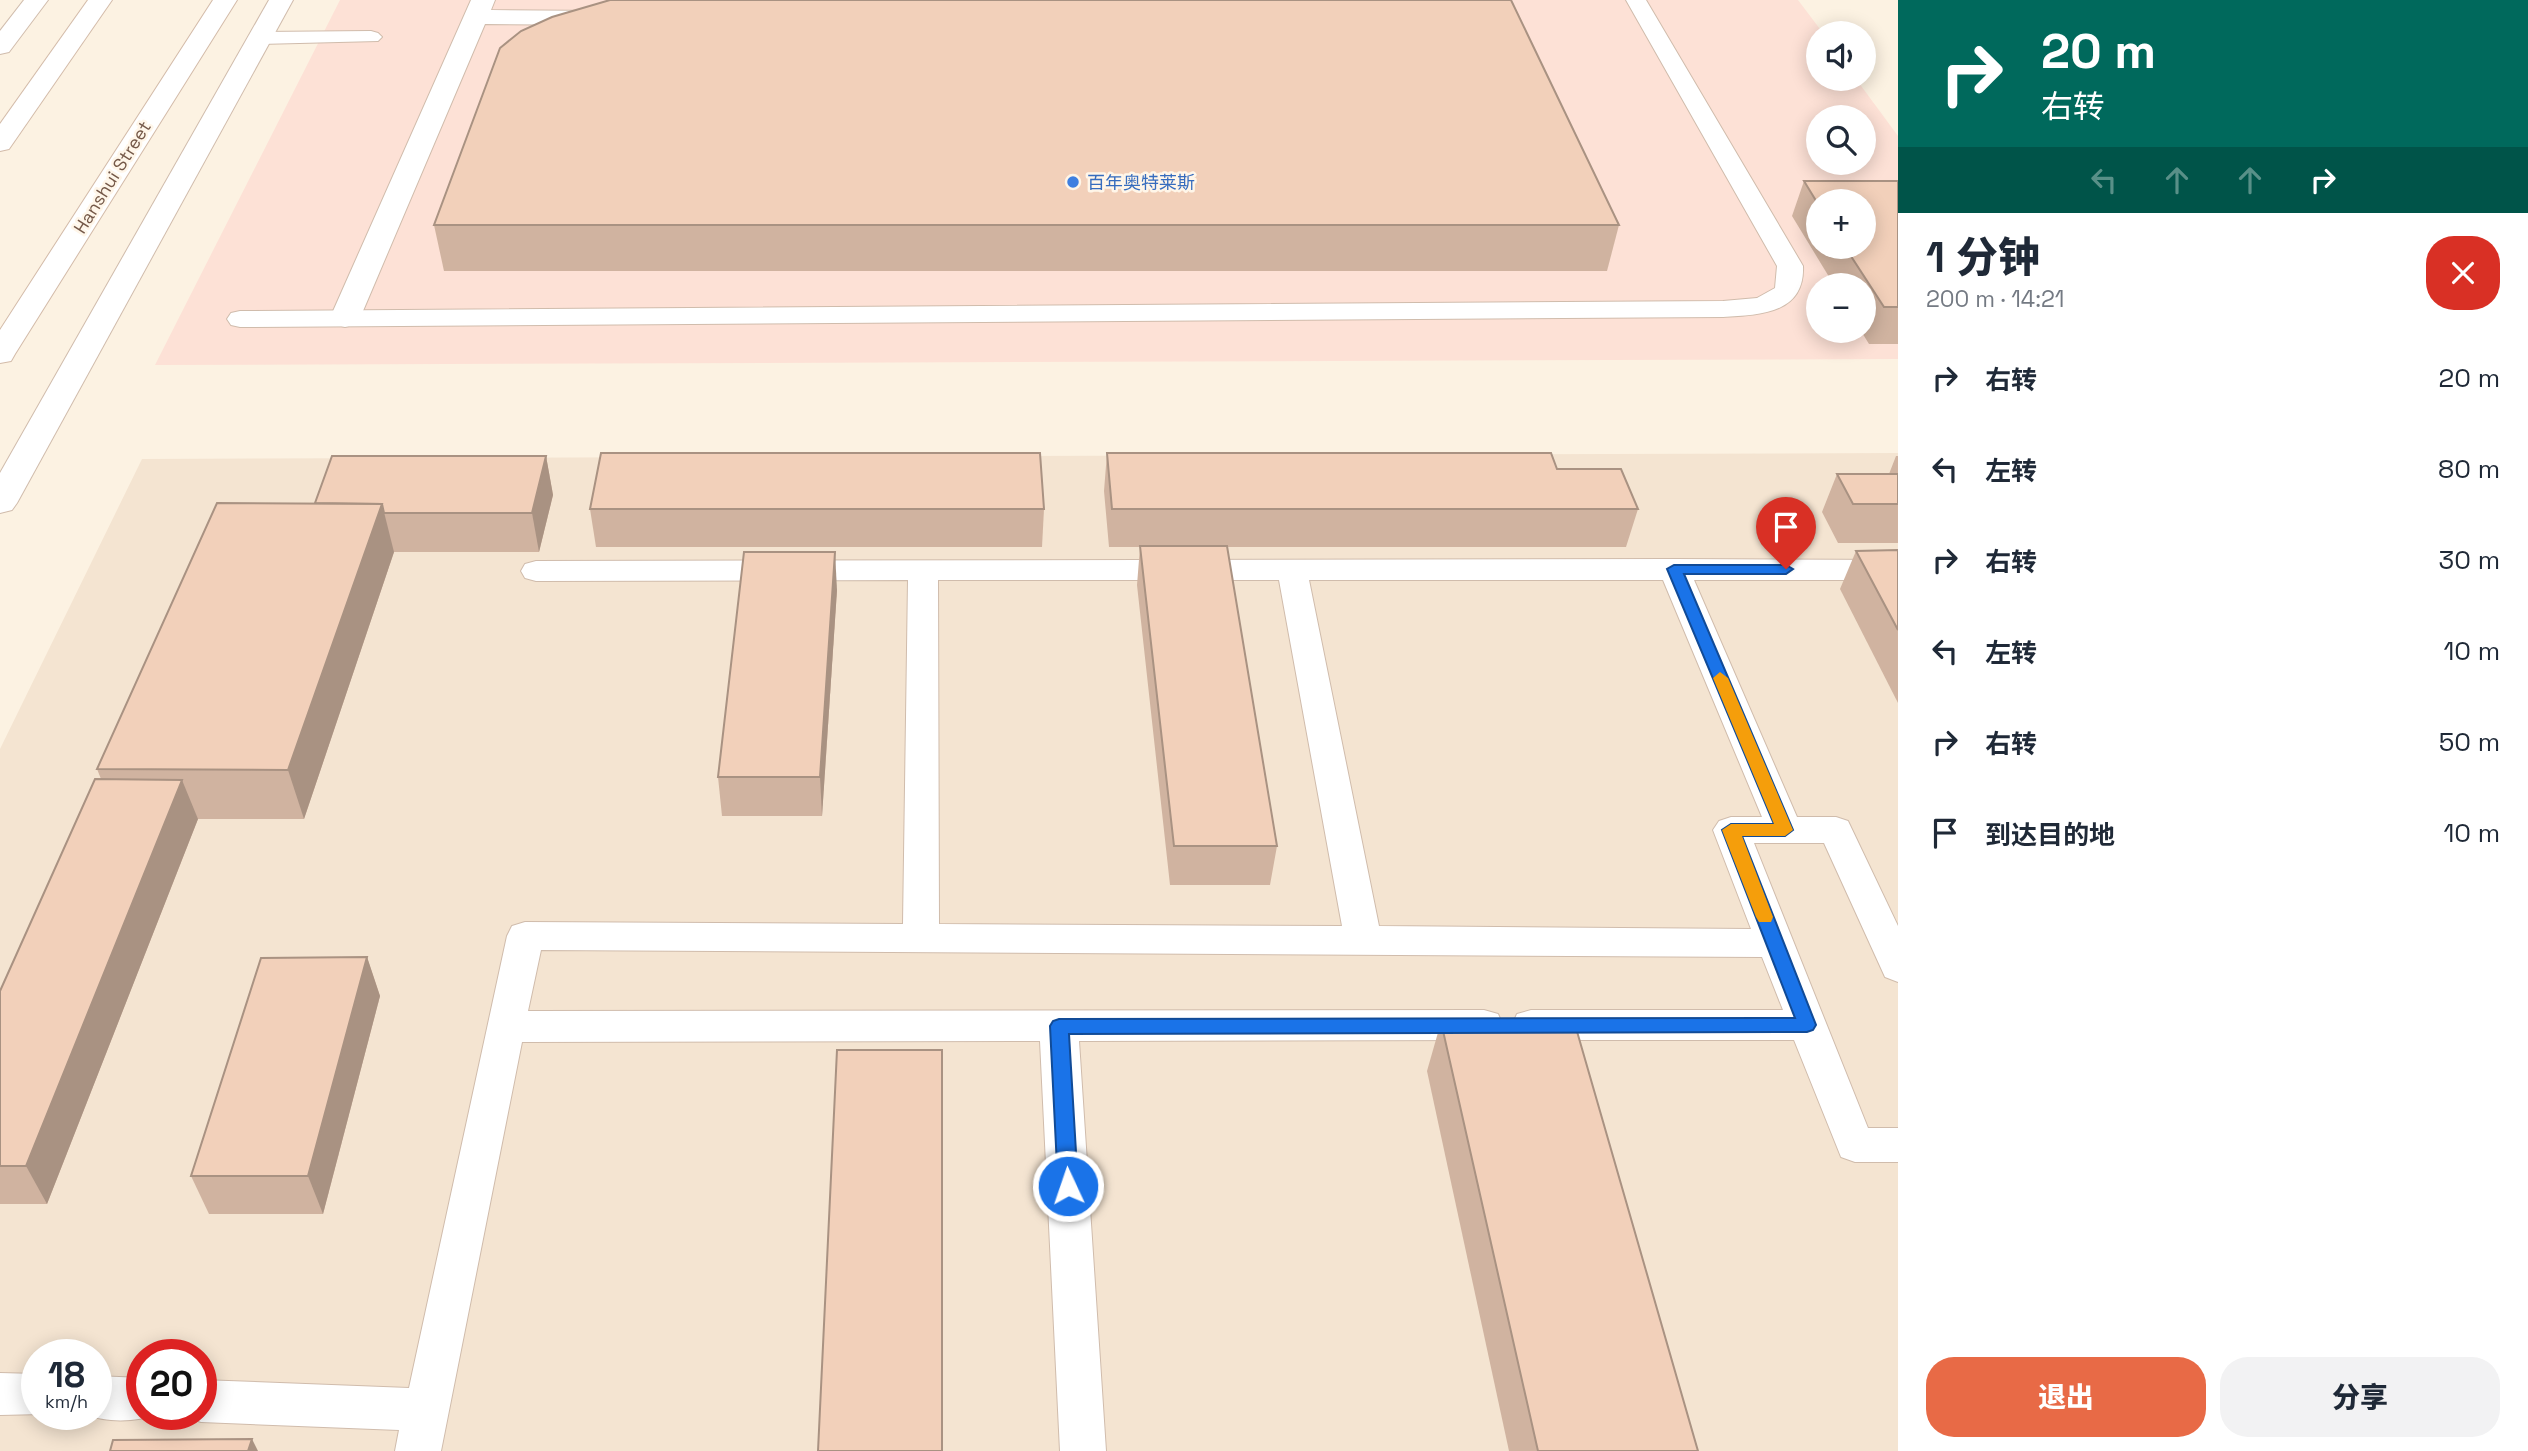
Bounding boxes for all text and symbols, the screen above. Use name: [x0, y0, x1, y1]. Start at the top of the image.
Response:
text: 20 m: [2041, 20, 2156, 82]
map controls: [1806, 21, 1876, 343]
button: sound: [1806, 21, 1876, 91]
icon: right: [1926, 28, 2017, 119]
text: 右转: [2041, 87, 2105, 127]
button: search: [1806, 105, 1876, 175]
street label: Hanshui Street: [68, 116, 156, 238]
icon: left: [2085, 161, 2123, 199]
icon: ahead: [2158, 161, 2196, 199]
icon: ahead: [2231, 161, 2269, 199]
icon: right: [2304, 161, 2342, 199]
place label: 百年奥特莱斯: [1087, 171, 1195, 194]
marker: 百年奥特莱斯: [1065, 174, 1081, 190]
button: +: [1806, 189, 1876, 259]
text: 1 分钟: [1926, 231, 2040, 284]
button: close: [2426, 236, 2500, 310]
button: −: [1806, 273, 1876, 343]
text: 200 m · 14:21: [1926, 284, 2064, 314]
icon: right: [1926, 359, 1964, 397]
text: 20 m: [2439, 361, 2500, 395]
text: 右转: [1985, 363, 2037, 397]
icon: left: [1926, 450, 1964, 488]
text: 80 m: [2438, 452, 2500, 486]
text: 左转: [1985, 454, 2037, 488]
pin: [1756, 497, 1816, 569]
icon: arrive: [1767, 508, 1805, 546]
icon: right: [1926, 541, 1964, 579]
text: 30 m: [2439, 543, 2500, 577]
text: 右转: [1985, 545, 2037, 579]
icon: left: [1926, 632, 1964, 670]
text: 10 m: [2443, 634, 2500, 668]
text: 左转: [1985, 636, 2037, 670]
icon: right: [1926, 723, 1964, 761]
text: 50 m: [2439, 725, 2500, 759]
text: 右转: [1985, 727, 2037, 761]
icon: arrive: [1926, 814, 1964, 852]
text: 10 m: [2443, 816, 2500, 850]
text: 到达目的地: [1985, 818, 2115, 852]
position arrow: [1031, 1149, 1105, 1223]
speed limit sign: 20: [126, 1339, 217, 1430]
text: 18: [48, 1353, 85, 1397]
button: 退出: [1926, 1357, 2206, 1437]
button: 分享: [2220, 1357, 2500, 1437]
text: km/h: [45, 1390, 88, 1413]

